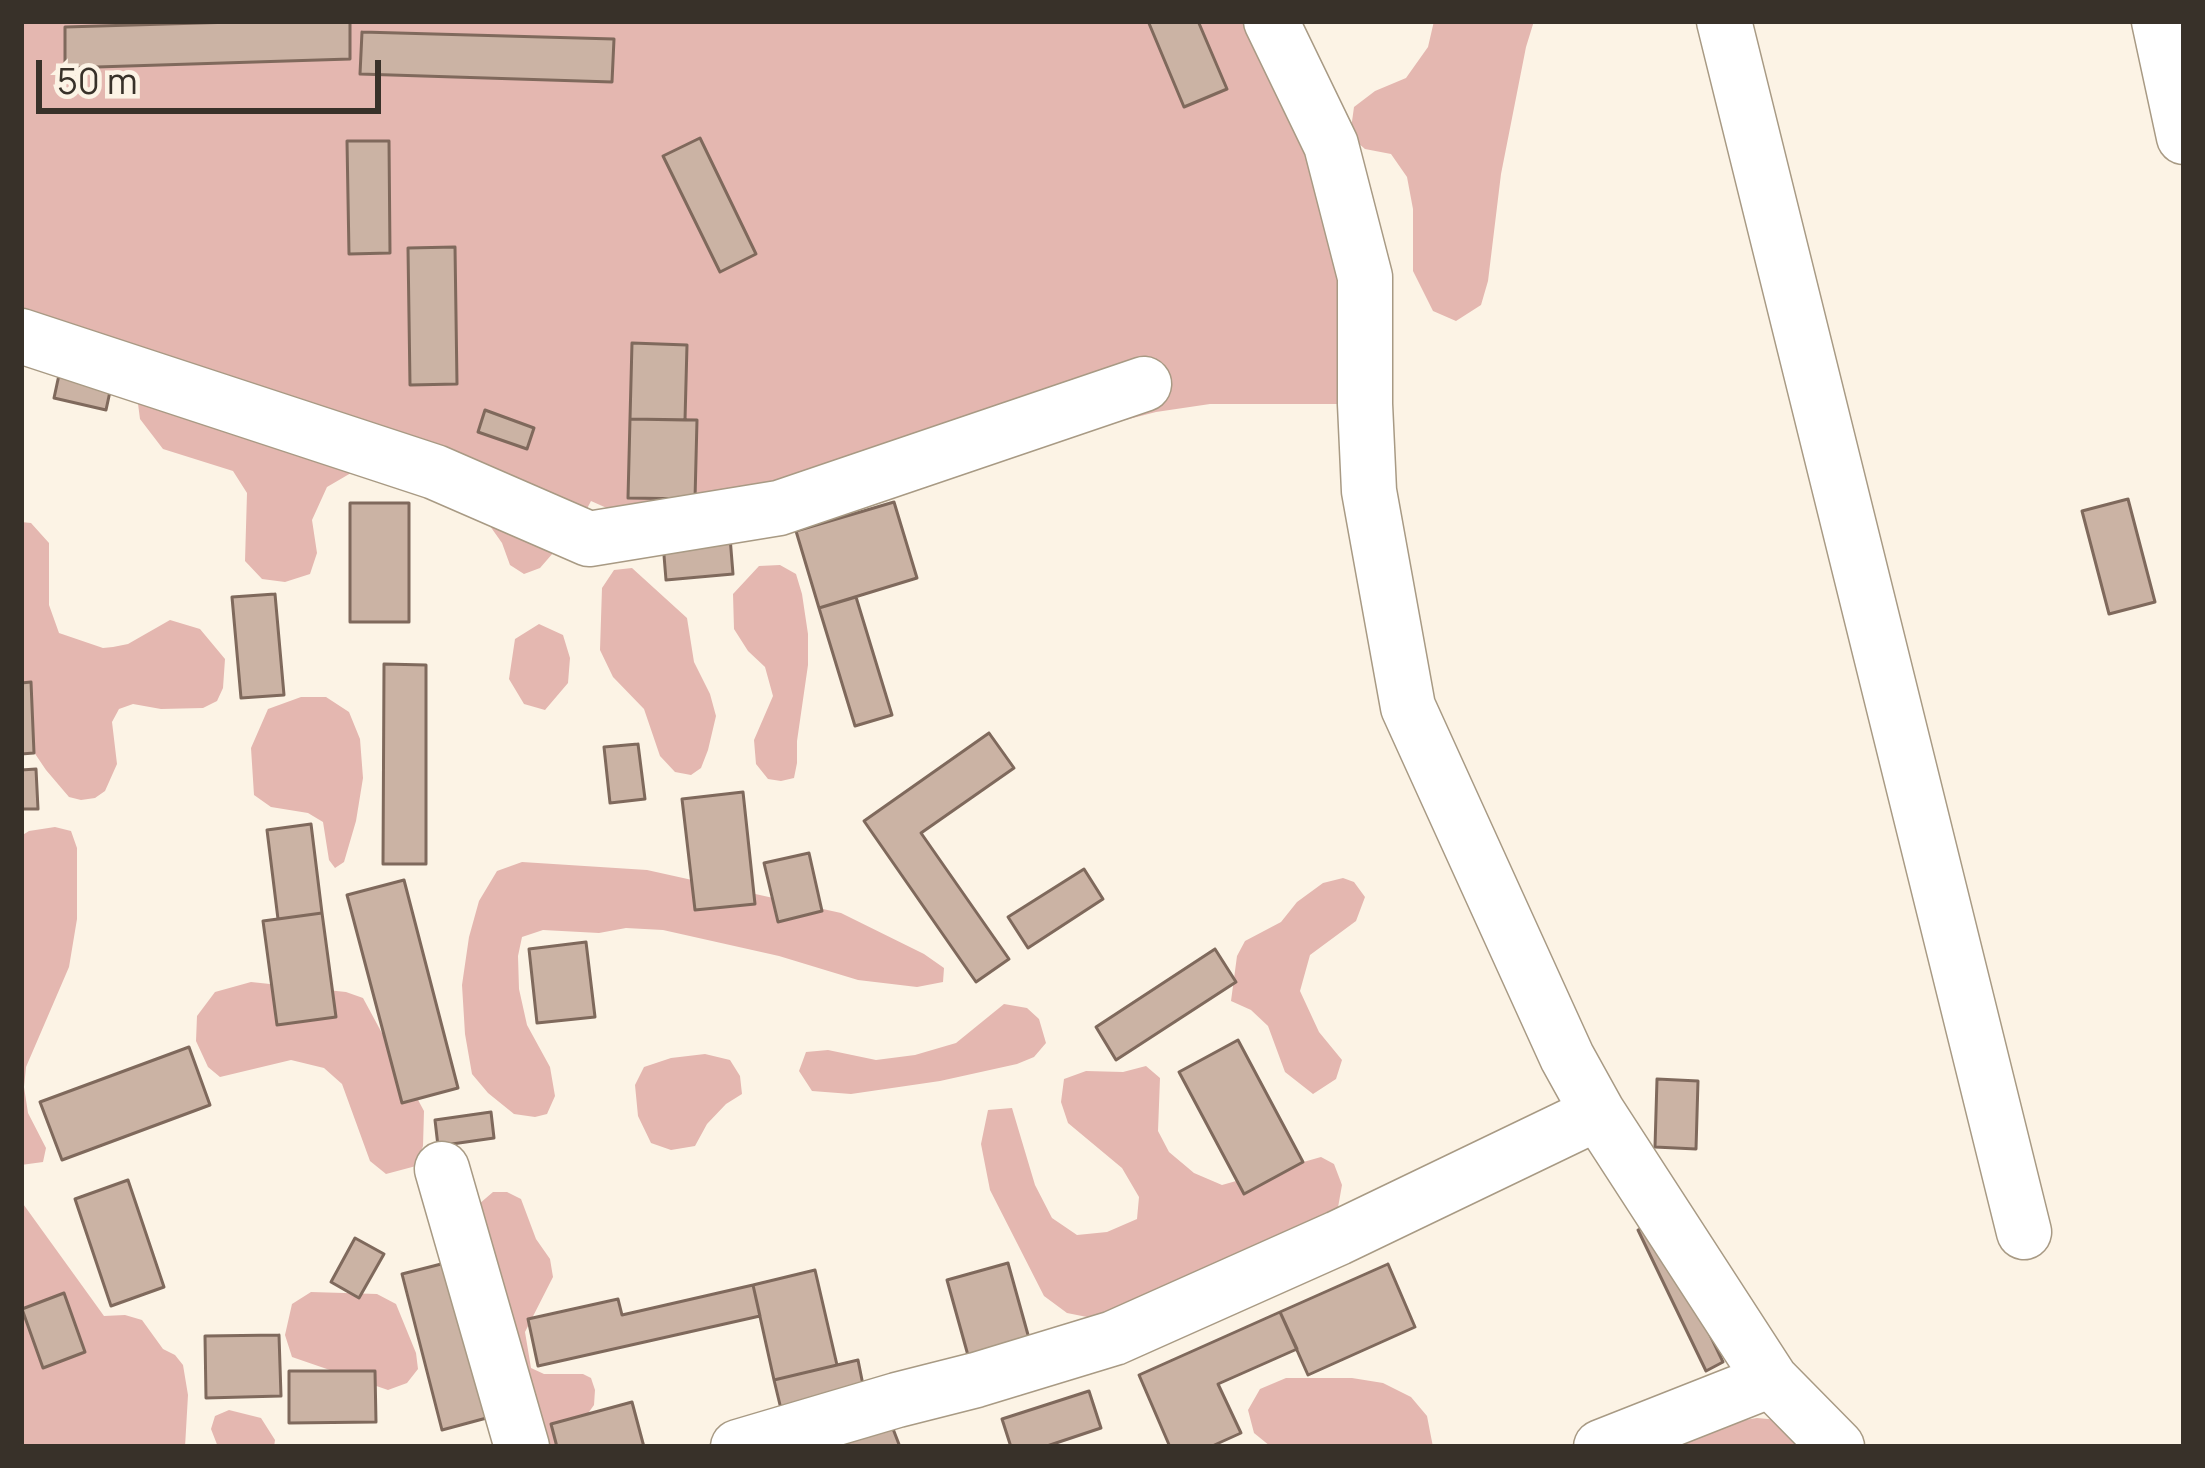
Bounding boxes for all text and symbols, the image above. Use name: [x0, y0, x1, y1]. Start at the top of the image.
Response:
scale bar: [42, 36, 387, 110]
text: 50 m: [57, 56, 137, 105]

